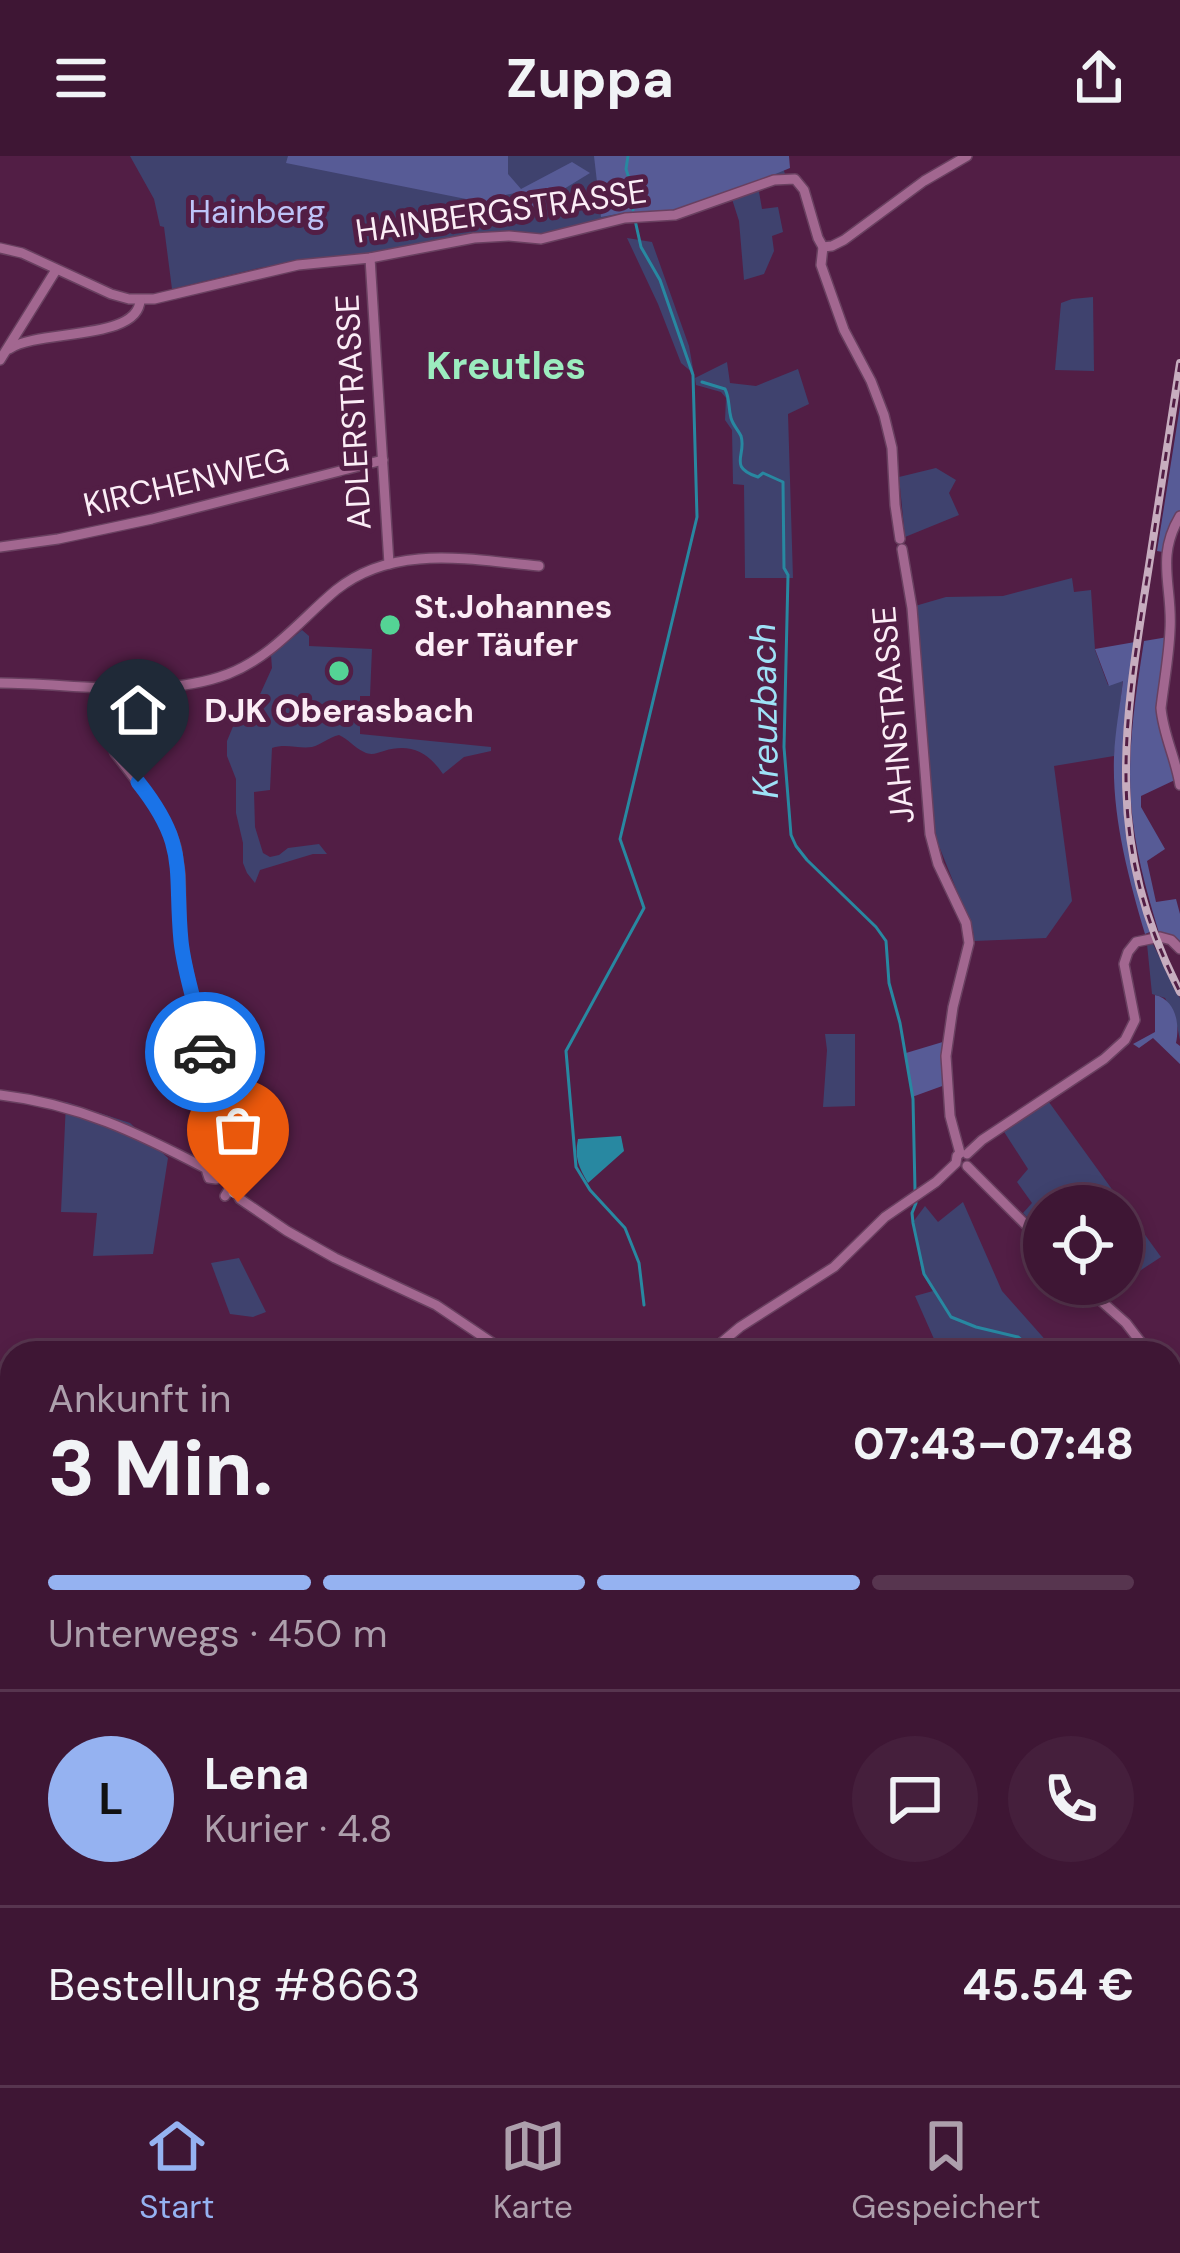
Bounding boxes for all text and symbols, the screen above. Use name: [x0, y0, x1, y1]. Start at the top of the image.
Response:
text: Zuppa: [506, 43, 674, 114]
icon: menu: [48, 45, 114, 111]
icon: share: [1066, 45, 1132, 111]
street label: HAINBERGSTRASSE: [353, 169, 649, 253]
park label: Hainberg: [189, 190, 325, 233]
street label: ADLERSTRASSE: [325, 293, 381, 531]
district label: Kreutles: [426, 340, 586, 391]
street label: KIRCHENWEG: [79, 437, 293, 527]
place label: St.Johannes der Täufer: [414, 585, 612, 666]
street label: JAHNSTRASSE: [862, 604, 924, 826]
marker: St.Johannes der Täufer: [377, 612, 403, 638]
water label: Kreuzbach: [739, 623, 789, 799]
marker: DJK Oberasbach: [326, 658, 352, 684]
pin: [87, 659, 189, 782]
icon: home: [105, 677, 171, 743]
place label: DJK Oberasbach: [204, 689, 474, 732]
courier: [145, 992, 265, 1112]
icon: car: [172, 1019, 238, 1085]
pin: [187, 1079, 289, 1202]
icon: bag: [205, 1097, 271, 1163]
map controls: [1023, 1185, 1143, 1305]
button: locate: [1023, 1185, 1143, 1305]
text: Ankunft in: [48, 1373, 231, 1424]
text: 07:43–07:48: [853, 1414, 1134, 1473]
text: 3 Min.: [48, 1418, 273, 1519]
text: Unterwegs · 450 m: [48, 1608, 387, 1659]
button: chat: [852, 1736, 978, 1862]
button: phone: [1008, 1736, 1134, 1862]
text: Lena: [204, 1744, 309, 1803]
text: L: [98, 1769, 124, 1828]
text: Kurier · 4.8: [204, 1803, 392, 1854]
text: Bestellung #8663: [48, 1955, 420, 2014]
text: 45.54 €: [962, 1955, 1134, 2014]
tab: Start: [139, 2113, 214, 2228]
tab: Karte: [493, 2113, 573, 2228]
tab: Gespeichert: [851, 2113, 1041, 2228]

